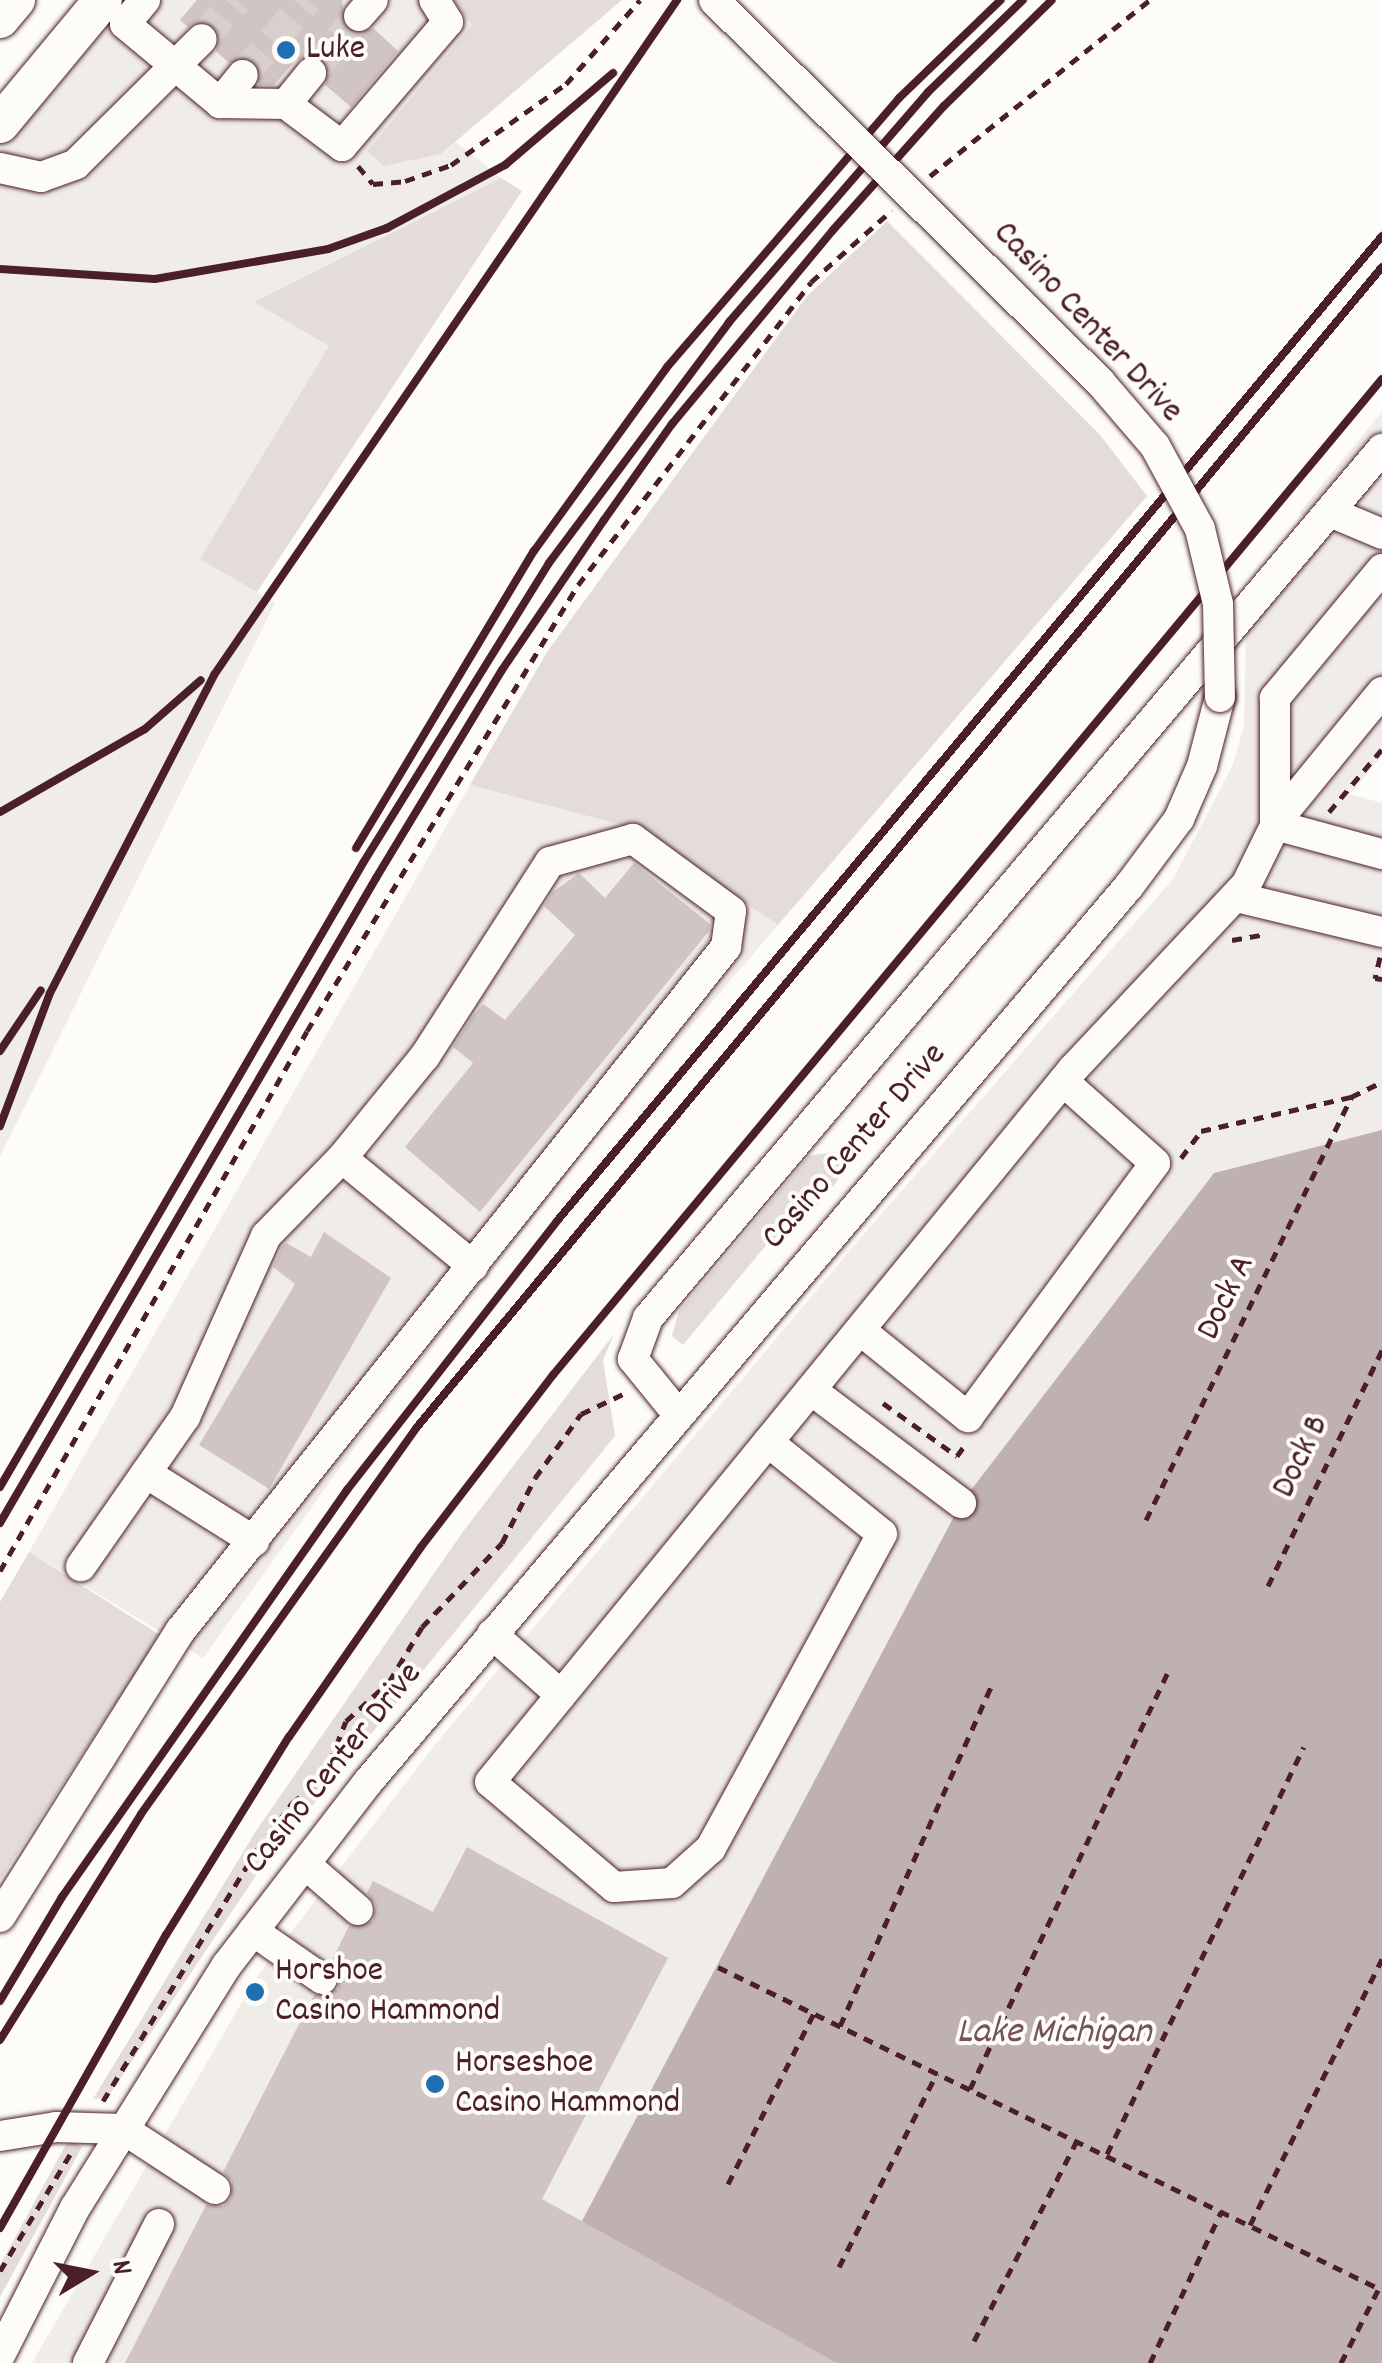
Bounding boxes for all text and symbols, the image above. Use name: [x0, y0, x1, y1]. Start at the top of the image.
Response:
place label: Luke: [306, 29, 365, 71]
marker: Luke: [275, 39, 297, 61]
street label: Casino Center Drive: [983, 214, 1191, 432]
street label: Casino Center Drive: [754, 1035, 956, 1259]
street label: Dock A: [1189, 1249, 1265, 1347]
street label: Dock B: [1264, 1409, 1340, 1505]
street label: Casino Center Drive: [236, 1655, 432, 1883]
place label: Horshoe Casino Hammond: [275, 1951, 500, 2033]
marker: Horshoe Casino Hammond: [244, 1981, 266, 2003]
water label: Lake Michigan: [956, 2011, 1152, 2057]
place label: Horseshoe Casino Hammond: [455, 2043, 680, 2125]
marker: Horseshoe Casino Hammond: [424, 2073, 446, 2095]
north arrow: [40, 2223, 140, 2323]
text: N: [99, 2258, 140, 2278]

